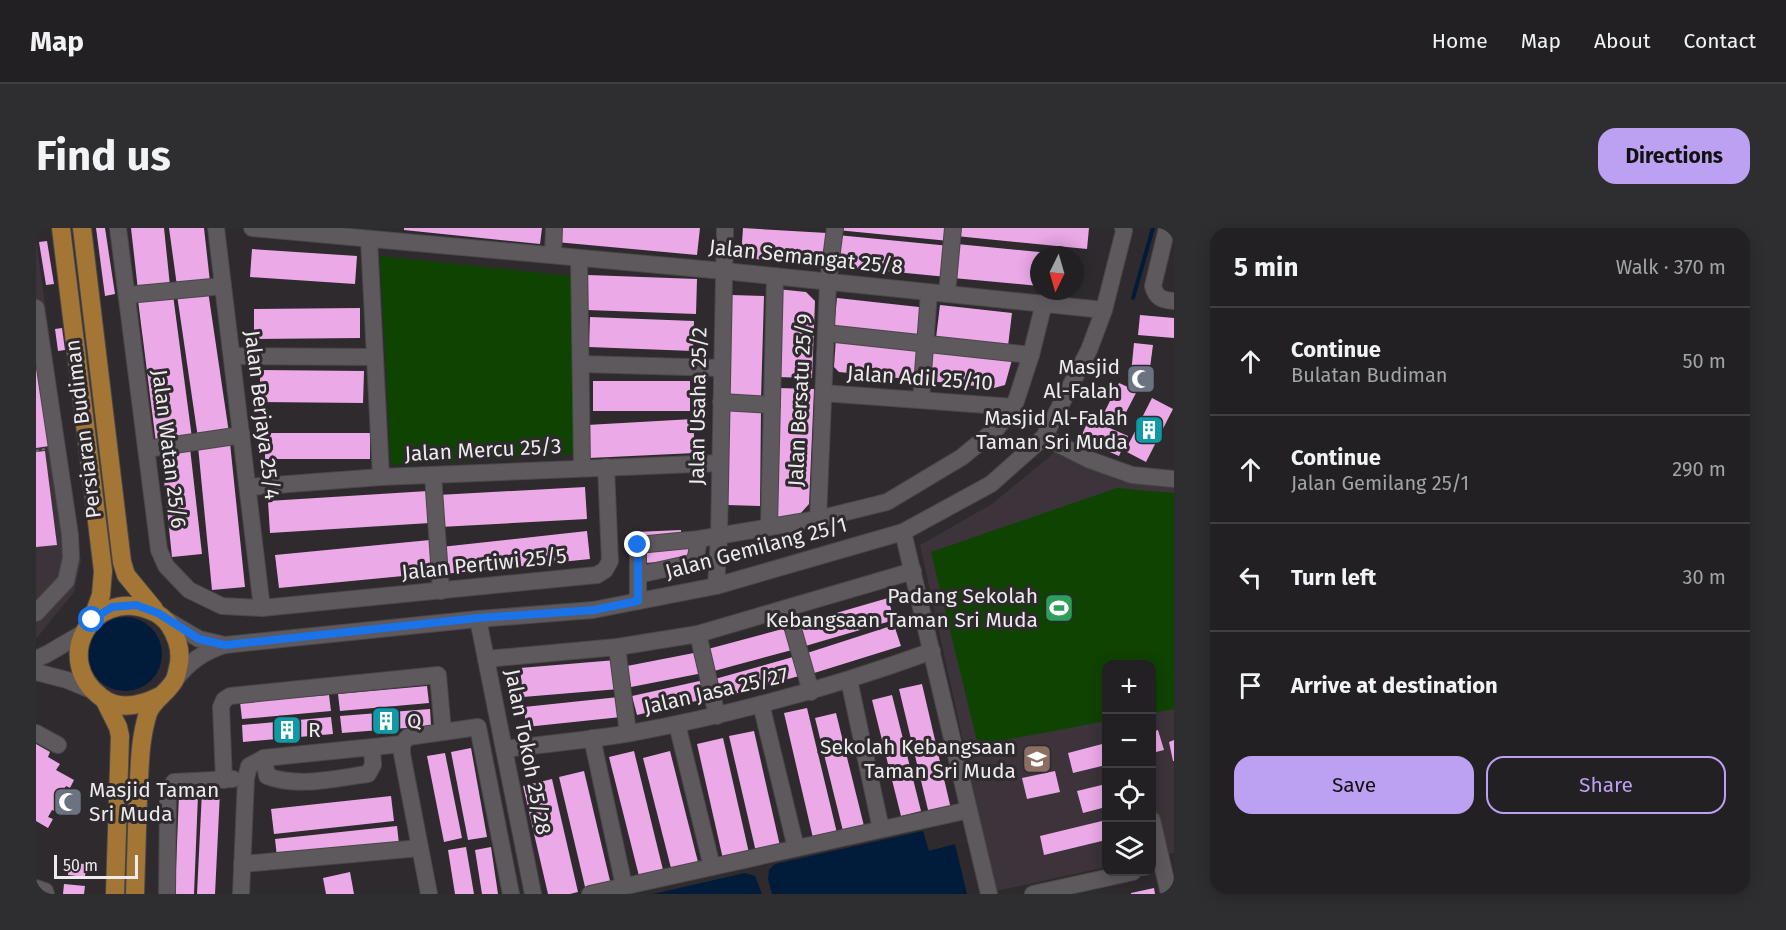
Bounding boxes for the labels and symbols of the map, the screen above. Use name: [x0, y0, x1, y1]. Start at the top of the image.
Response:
street label: Jalan Semangat 25/8: [708, 234, 904, 280]
north arrow: [1030, 246, 1084, 300]
street label: Jalan Bersatu 25/9: [782, 313, 818, 487]
street label: Jalan Usaha 25/2: [684, 327, 712, 485]
street label: Jalan Berjaya 25/4: [239, 329, 285, 501]
street label: Persiaran Budiman: [59, 338, 107, 520]
place label: Masjid Al-Falah: [1044, 354, 1120, 404]
street label: Jalan Adil 25/10: [846, 360, 994, 396]
mosque icon: Masjid Al-Falah: [1125, 363, 1157, 395]
street label: Jalan Watan 25/6: [146, 368, 192, 530]
place label: Masjid Al-Falah Taman Sri Muda: [976, 405, 1128, 455]
building icon: Masjid Al-Falah Taman Sri Muda: [1133, 414, 1165, 446]
street label: Jalan Mercu 25/3: [404, 433, 562, 467]
street label: Jalan Gemilang 25/1: [662, 511, 850, 585]
route end: [624, 531, 650, 557]
street label: Jalan Pertiwi 25/5: [400, 542, 568, 586]
place label: Padang Sekolah Kebangsaan Taman Sri Muda: [765, 583, 1038, 633]
sports icon: Padang Sekolah Kebangsaan Taman Sri Muda: [1043, 592, 1075, 624]
route start: [78, 606, 104, 632]
street label: Jalan Jasa 25/27: [641, 662, 791, 720]
street label: Jalan Tokoh 25/28: [499, 667, 557, 837]
building icon: Q: [370, 705, 402, 737]
place label: Q: [407, 708, 422, 734]
building icon: R: [271, 714, 303, 746]
place label: R: [308, 717, 321, 743]
place label: Sekolah Kebangsaan Taman Sri Muda: [820, 734, 1016, 784]
school or university icon: Sekolah Kebangsaan Taman Sri Muda: [1021, 743, 1053, 775]
place label: Masjid Taman Sri Muda: [89, 777, 219, 827]
mosque icon: Masjid Taman Sri Muda: [52, 786, 84, 818]
scale bar: [54, 852, 138, 880]

